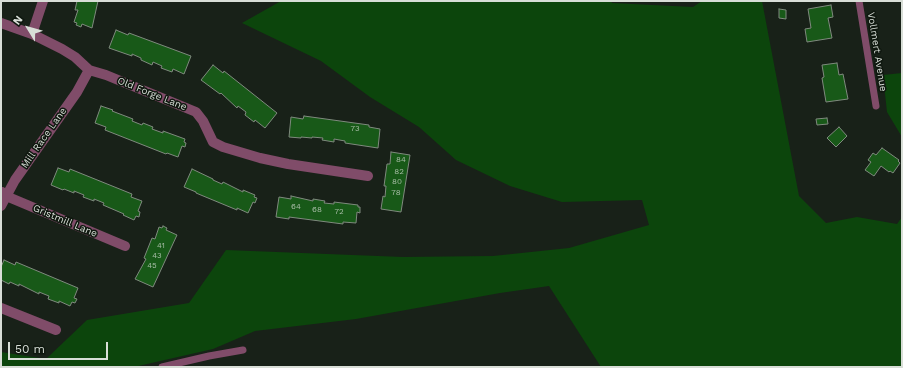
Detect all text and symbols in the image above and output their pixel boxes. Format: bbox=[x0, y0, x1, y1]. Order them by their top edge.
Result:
north arrow bbox=[8, 8, 48, 48]
street label: Vollmert Avenue bbox=[865, 11, 889, 93]
text: N bbox=[10, 13, 26, 28]
street label: Old Forge Lane bbox=[116, 75, 188, 113]
street label: Mill Race Lane bbox=[19, 105, 69, 171]
house number: 73 bbox=[350, 124, 360, 134]
house number: 84 bbox=[396, 155, 406, 165]
house number: 82 bbox=[394, 167, 404, 177]
house number: 80 bbox=[392, 177, 402, 187]
house number: 78 bbox=[391, 188, 401, 198]
street label: Gristmill Lane bbox=[31, 202, 99, 240]
house number: 64 bbox=[291, 202, 301, 212]
house number: 68 bbox=[312, 205, 322, 215]
house number: 72 bbox=[334, 207, 344, 217]
house number: 41 bbox=[157, 241, 165, 251]
house number: 43 bbox=[152, 251, 162, 261]
house number: 45 bbox=[147, 261, 157, 271]
scale bar bbox=[10, 334, 110, 360]
text: 50 m bbox=[15, 342, 45, 356]

